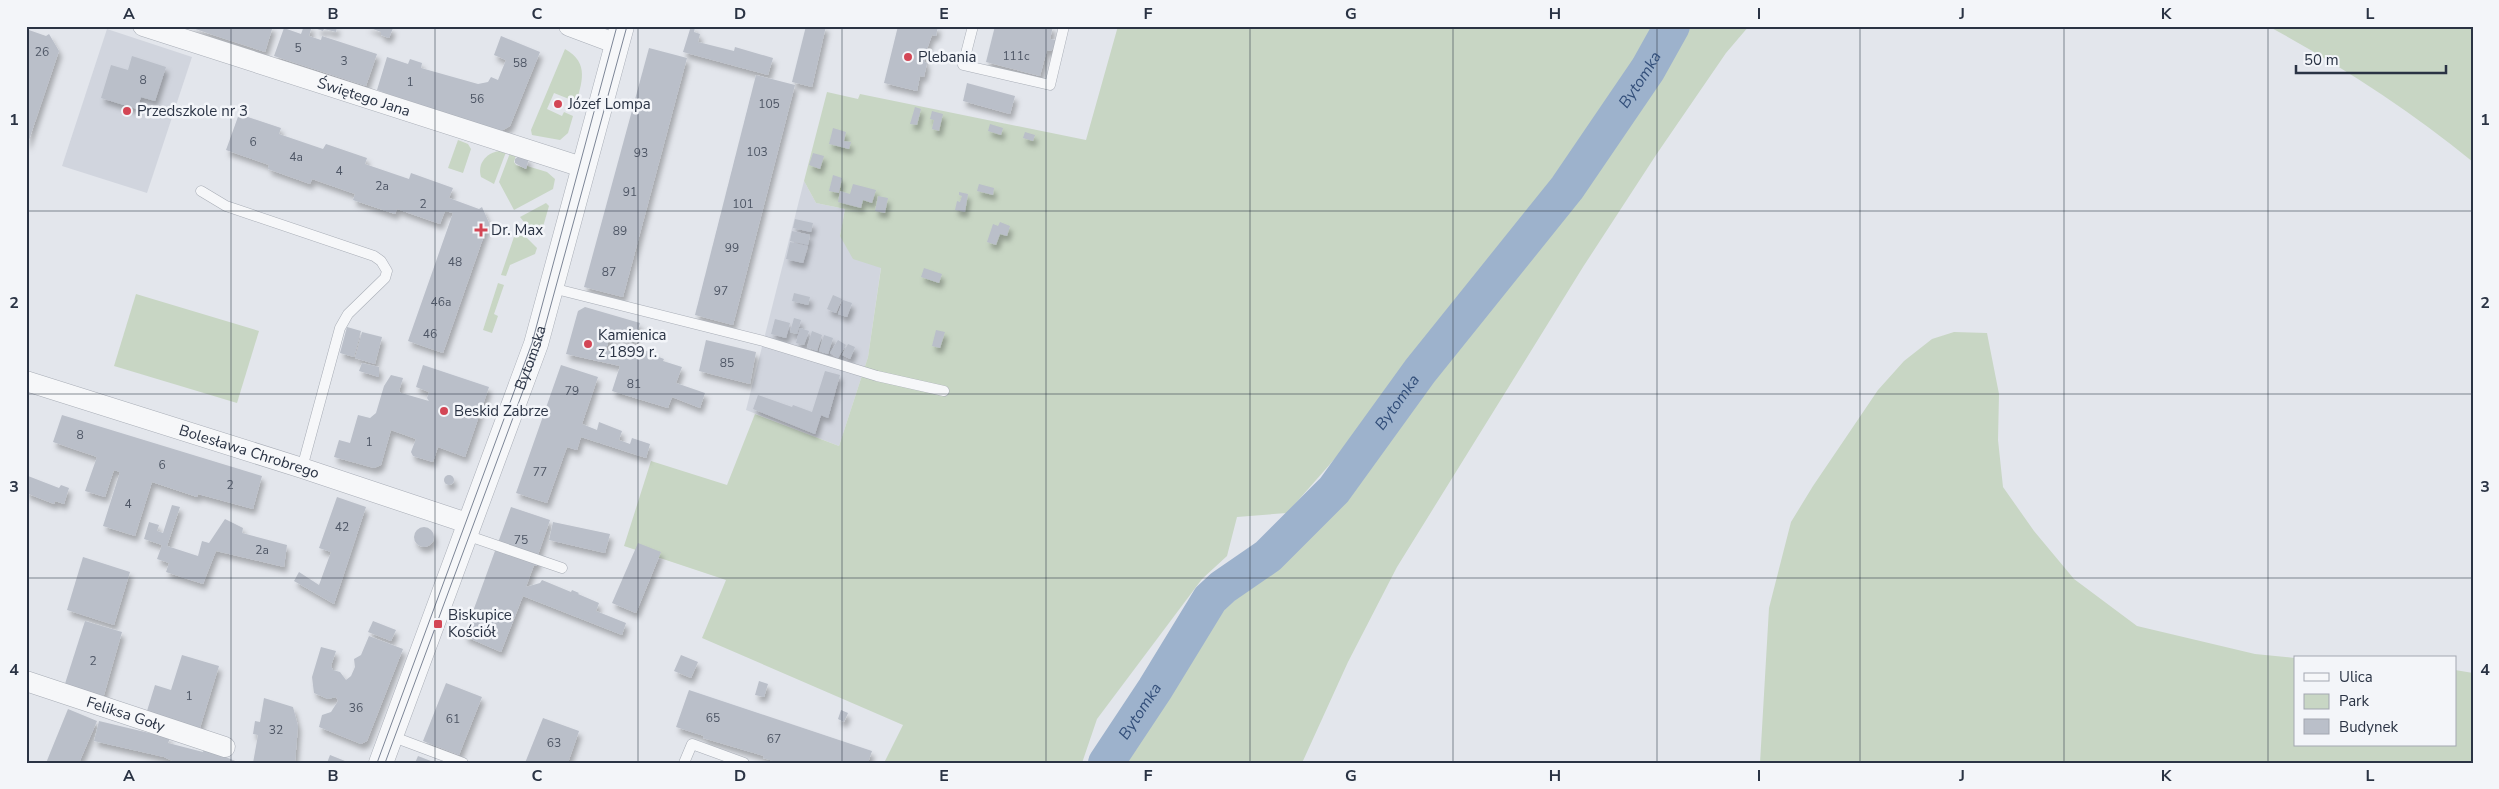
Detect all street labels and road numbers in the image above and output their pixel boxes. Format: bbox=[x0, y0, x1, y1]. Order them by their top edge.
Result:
street label: Świętego Jana bbox=[315, 72, 413, 121]
street label: Bytomska bbox=[510, 323, 551, 393]
street label: Bolesława Chrobrego bbox=[176, 420, 322, 483]
street label: Feliksa Goły bbox=[84, 692, 168, 736]

